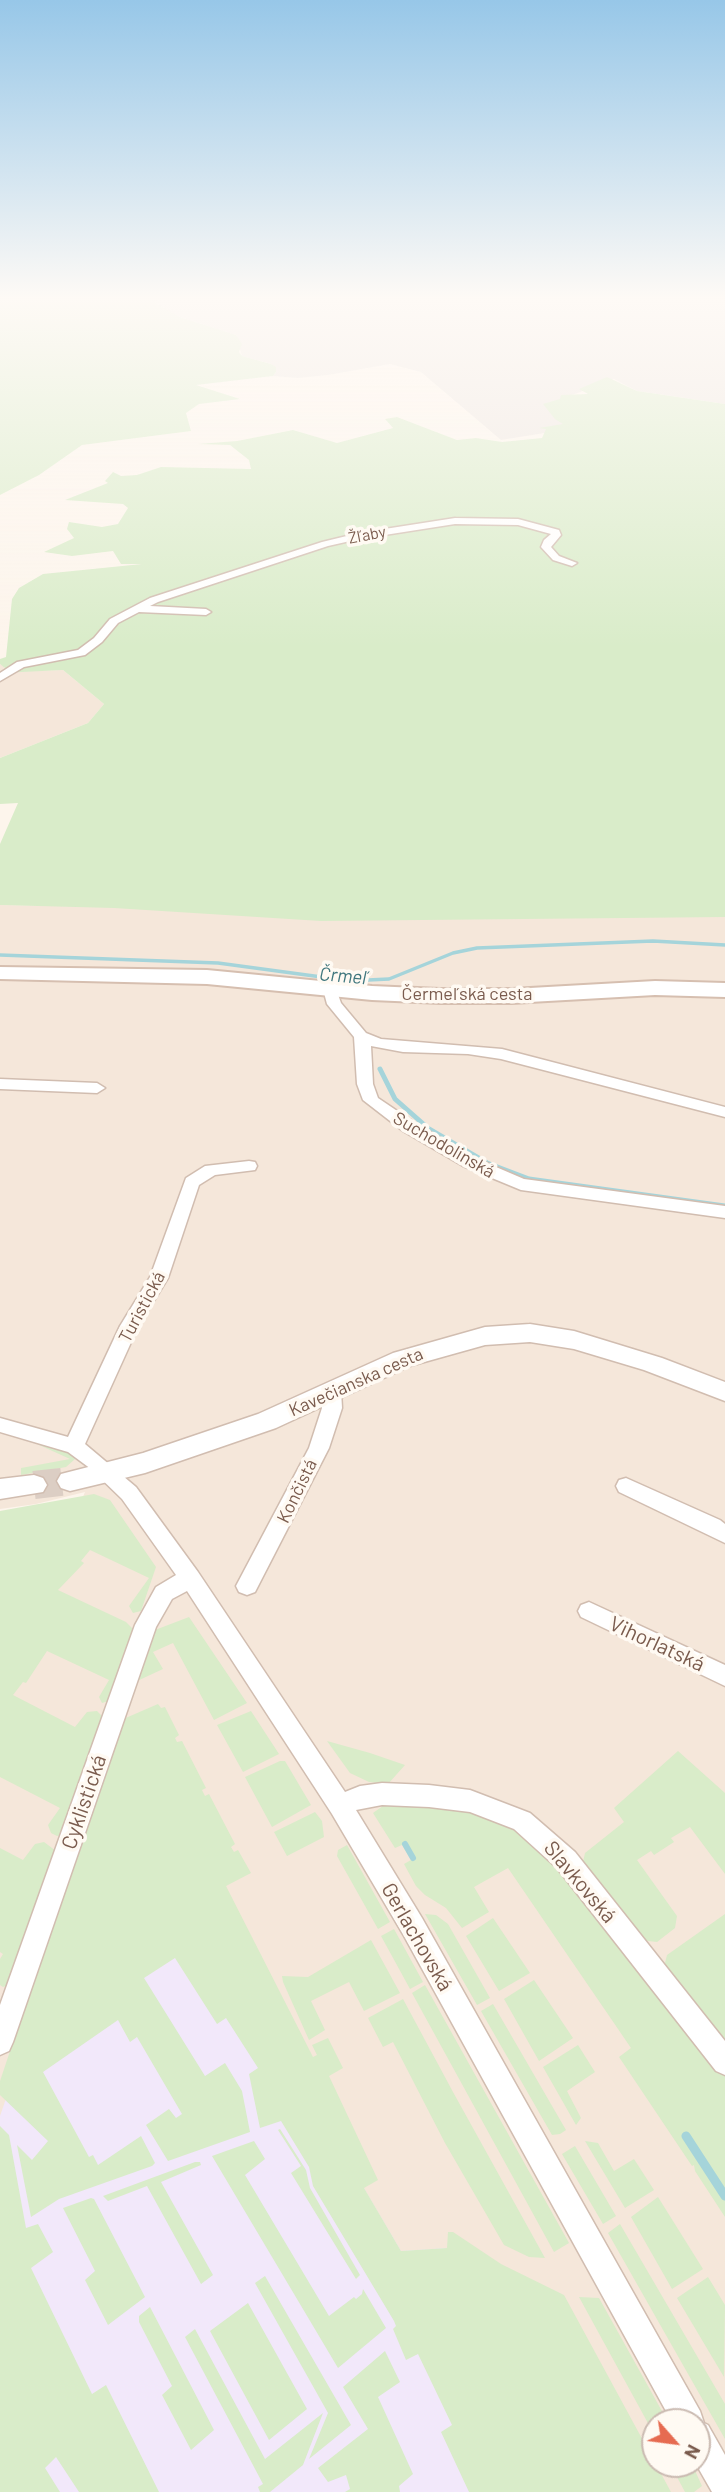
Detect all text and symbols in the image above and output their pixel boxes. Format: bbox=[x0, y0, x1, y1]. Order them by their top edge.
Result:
street label: Žľaby bbox=[347, 522, 387, 548]
water label: Črmeľ bbox=[318, 962, 370, 990]
street label: Čermeľská cesta bbox=[402, 983, 532, 1005]
street label: Suchodolinská bbox=[389, 1107, 499, 1183]
street label: Turistická bbox=[114, 1268, 170, 1346]
street label: Kavečianska cesta bbox=[286, 1343, 426, 1421]
street label: Končistá bbox=[272, 1456, 322, 1526]
street label: Vihorlatská bbox=[605, 1611, 709, 1677]
street label: Cyklistická bbox=[56, 1751, 112, 1853]
street label: Slavkovská bbox=[538, 1836, 622, 1928]
street label: Gerlachovská bbox=[376, 1878, 458, 1996]
north arrow bbox=[641, 2408, 711, 2478]
text: N bbox=[680, 2441, 706, 2463]

